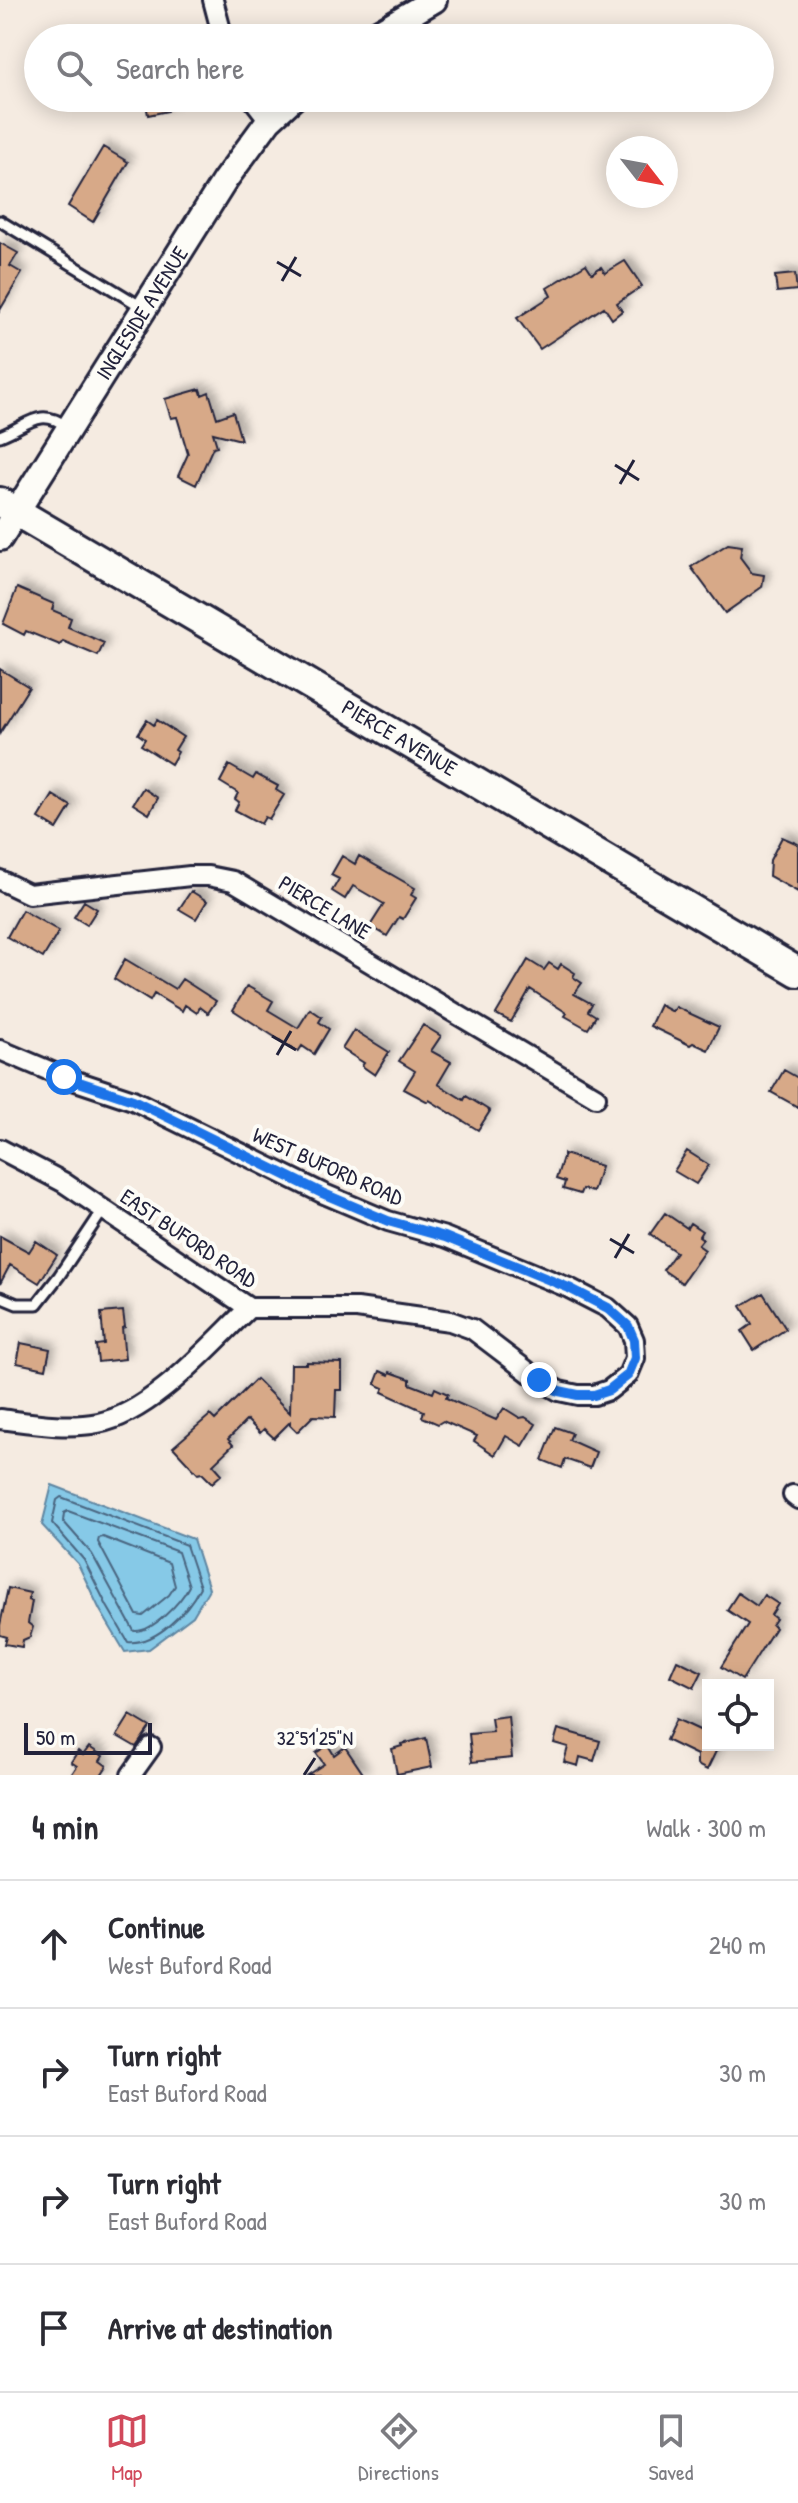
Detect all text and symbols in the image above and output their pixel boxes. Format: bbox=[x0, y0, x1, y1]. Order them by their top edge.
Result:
search box bbox=[24, 24, 774, 112]
icon: search bbox=[52, 46, 96, 90]
text: Search here bbox=[116, 48, 244, 88]
north arrow bbox=[606, 136, 678, 208]
street label: INGLESIDE AVENUE bbox=[88, 240, 195, 385]
street label: PIERCE AVENUE bbox=[337, 692, 463, 783]
street label: PIERCE LANE bbox=[273, 868, 377, 946]
route start bbox=[46, 1059, 82, 1095]
street label: WEST BUFORD ROAD bbox=[248, 1119, 408, 1213]
street label: EAST BUFORD ROAD bbox=[115, 1181, 264, 1295]
route end bbox=[521, 1362, 557, 1398]
map controls bbox=[702, 1679, 774, 1751]
button: locate bbox=[702, 1679, 774, 1751]
scale bar bbox=[24, 1719, 152, 1755]
text: 50 m bbox=[36, 1722, 75, 1752]
text: 32°51'25"N bbox=[277, 1724, 353, 1751]
text: 4 min bbox=[32, 1804, 99, 1850]
text: Walk · 300 m bbox=[646, 1810, 766, 1845]
text: Continue bbox=[108, 1907, 205, 1947]
icon: ahead bbox=[32, 1922, 76, 1966]
text: 240 m bbox=[709, 1927, 766, 1962]
text: West Buford Road bbox=[108, 1947, 271, 1982]
text: Turn right bbox=[108, 2035, 221, 2075]
icon: right bbox=[32, 2050, 76, 2094]
text: 30 m bbox=[719, 2055, 766, 2090]
text: East Buford Road bbox=[108, 2075, 267, 2110]
text: Turn right bbox=[108, 2163, 221, 2203]
icon: right bbox=[32, 2178, 76, 2222]
text: 30 m bbox=[719, 2183, 766, 2218]
text: East Buford Road bbox=[108, 2203, 267, 2238]
icon: arrive bbox=[32, 2306, 76, 2350]
text: Arrive at destination bbox=[108, 2308, 333, 2348]
tab: Map bbox=[105, 2409, 149, 2487]
tab: Directions bbox=[358, 2409, 439, 2487]
tab: Saved bbox=[648, 2409, 693, 2487]

